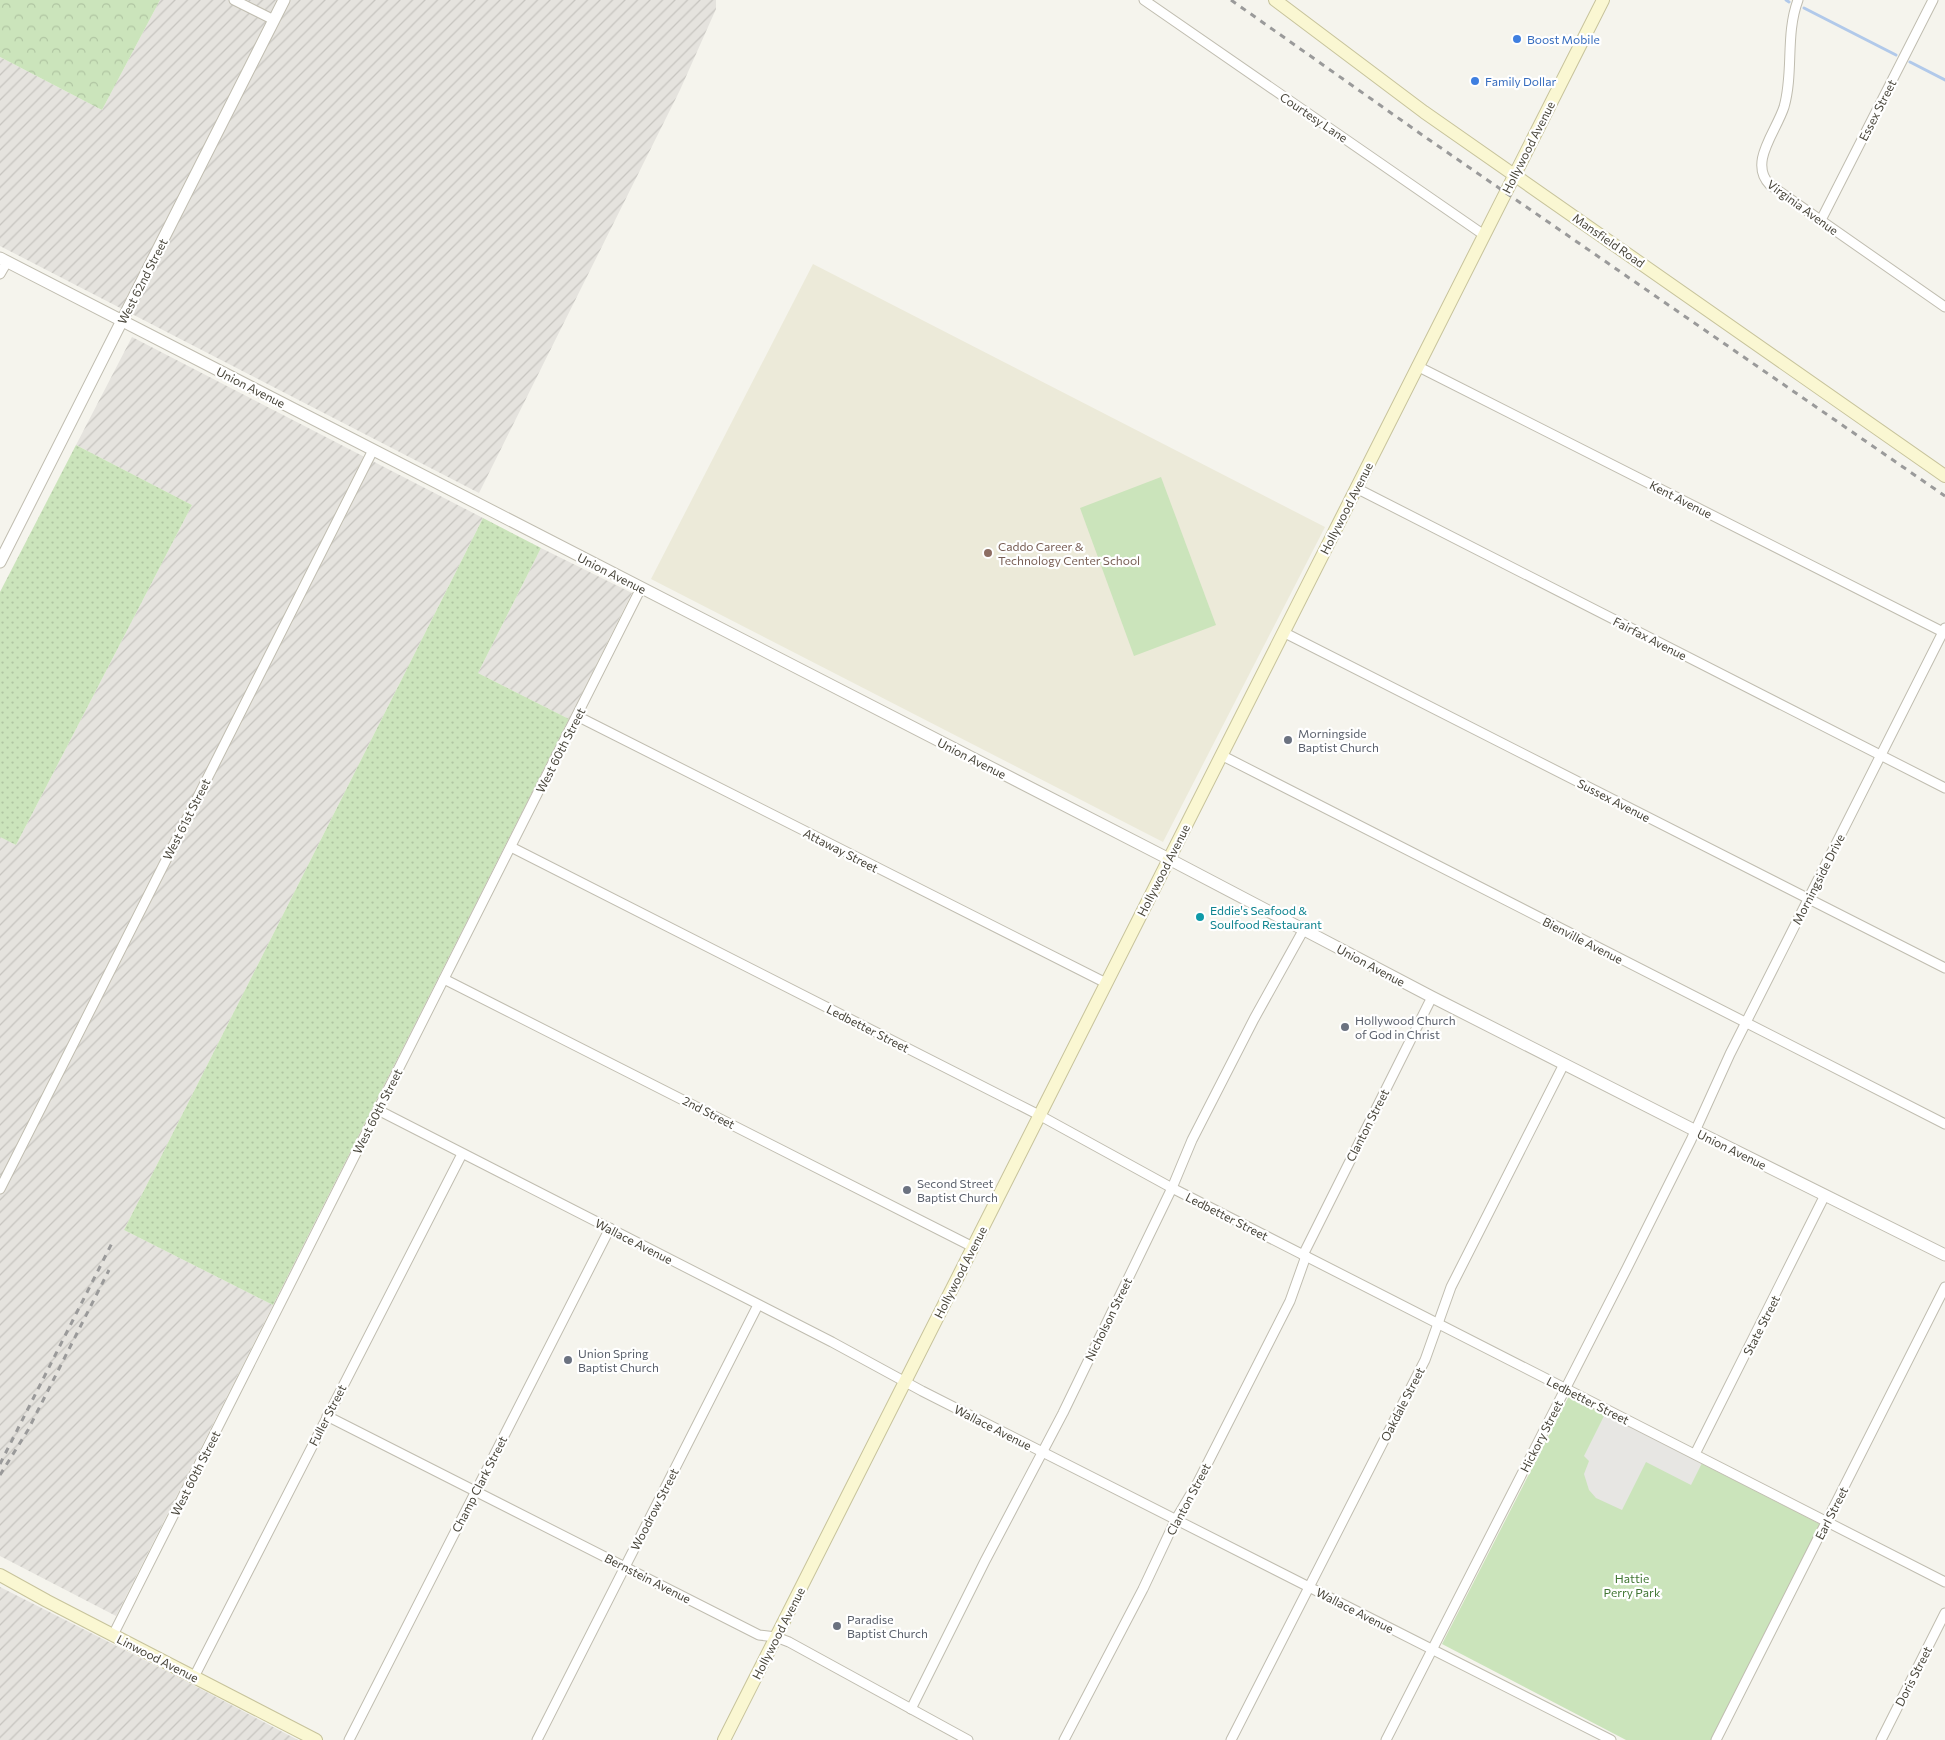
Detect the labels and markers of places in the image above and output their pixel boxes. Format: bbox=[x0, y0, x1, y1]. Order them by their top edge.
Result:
place label: Boost Mobile bbox=[1527, 32, 1600, 46]
marker: Boost Mobile bbox=[1511, 33, 1523, 45]
place label: Family Dollar bbox=[1485, 74, 1556, 88]
marker: Family Dollar bbox=[1469, 75, 1481, 87]
place label: Caddo Career & Technology Center School bbox=[998, 539, 1140, 567]
marker: Caddo Career & Technology Center School bbox=[982, 547, 994, 559]
place label: Morningside Baptist Church bbox=[1298, 726, 1379, 754]
marker: Morningside Baptist Church bbox=[1282, 734, 1294, 746]
place label: Eddie's Seafood & Soulfood Restaurant bbox=[1210, 903, 1322, 931]
marker: Eddie's Seafood & Soulfood Restaurant bbox=[1194, 911, 1206, 923]
place label: Hollywood Church of God in Christ bbox=[1355, 1013, 1456, 1041]
marker: Hollywood Church of God in Christ bbox=[1339, 1021, 1351, 1033]
place label: Second Street Baptist Church bbox=[917, 1176, 998, 1204]
marker: Second Street Baptist Church bbox=[901, 1184, 913, 1196]
place label: Union Spring Baptist Church bbox=[578, 1346, 659, 1374]
marker: Union Spring Baptist Church bbox=[562, 1354, 574, 1366]
place label: Paradise Baptist Church bbox=[847, 1612, 928, 1640]
marker: Paradise Baptist Church bbox=[831, 1620, 843, 1632]

